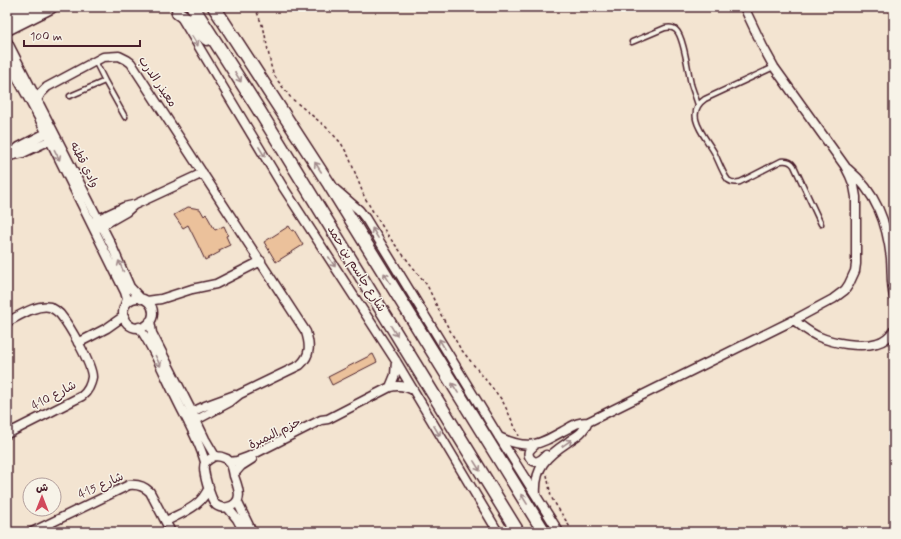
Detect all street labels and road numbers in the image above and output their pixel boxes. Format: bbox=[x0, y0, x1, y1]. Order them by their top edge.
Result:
street label: معيذر الدرب bbox=[134, 53, 180, 111]
street label: وادي قطنه bbox=[66, 139, 102, 191]
street label: شارع جاسم بن حمد bbox=[323, 223, 389, 315]
street label: شارع 410 bbox=[29, 378, 79, 414]
street label: حزم البمبرة bbox=[246, 414, 304, 454]
street label: شارع 415 bbox=[76, 469, 126, 503]

